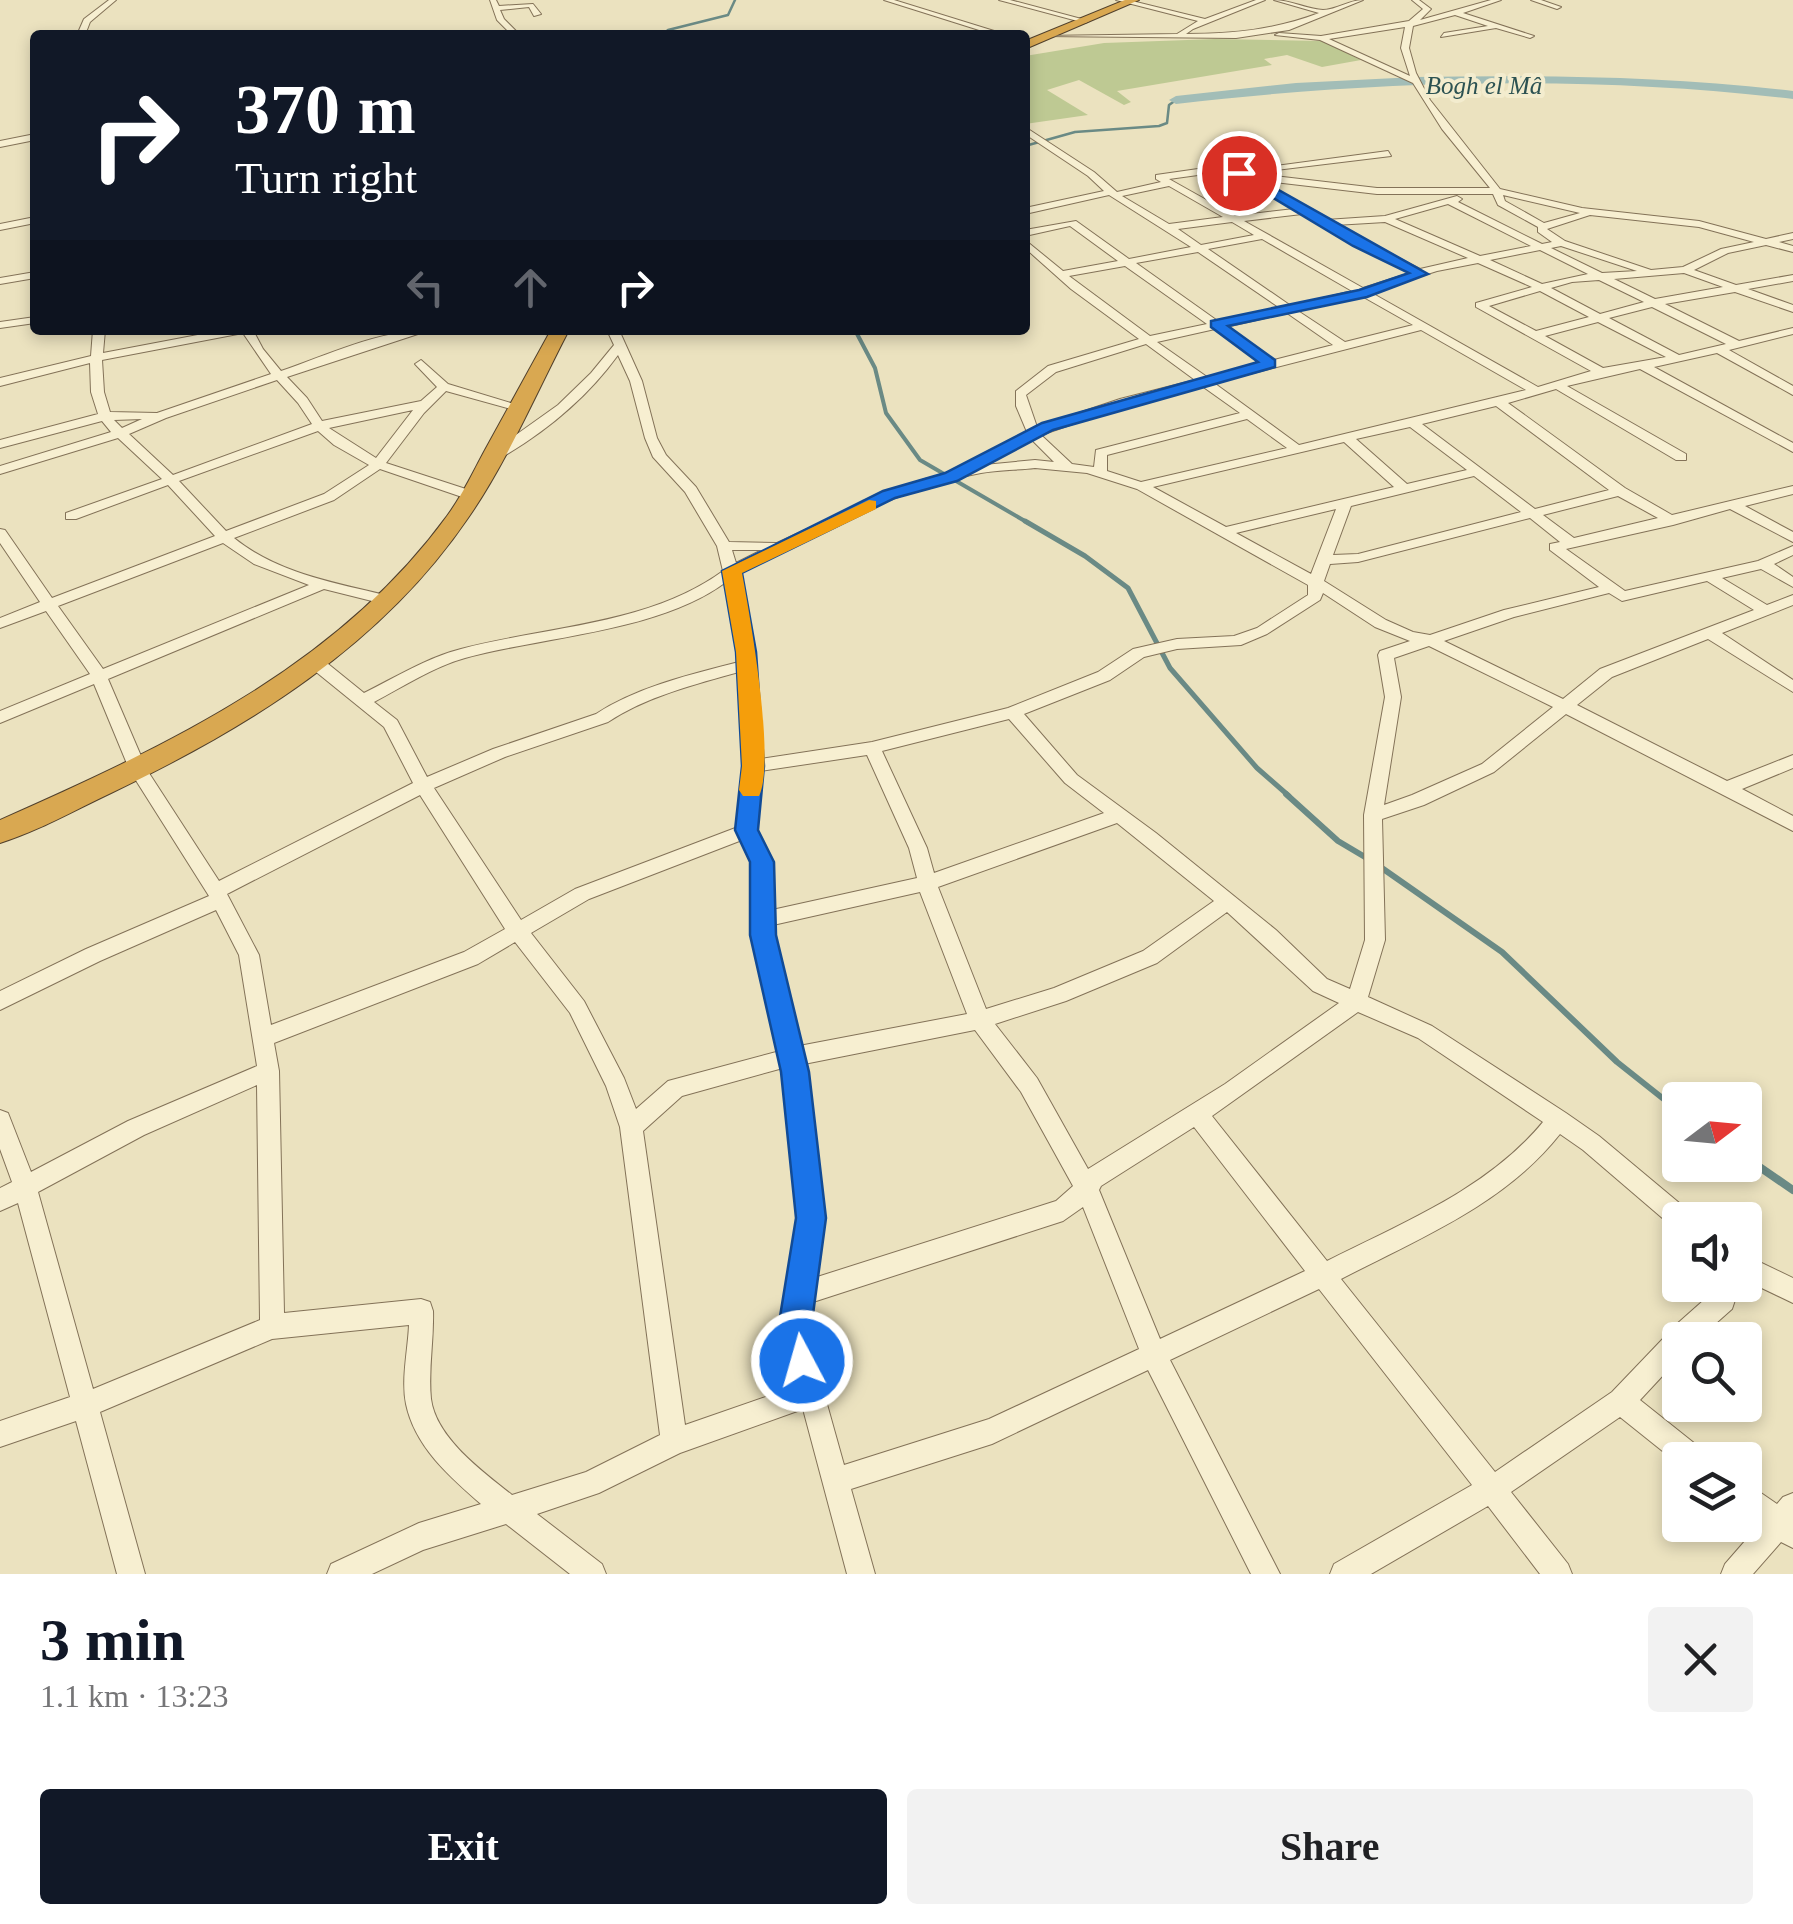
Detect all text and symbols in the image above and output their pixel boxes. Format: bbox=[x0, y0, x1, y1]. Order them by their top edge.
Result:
icon: right bbox=[70, 70, 200, 200]
text: 370 m bbox=[235, 71, 416, 148]
water label: Bogh el Mâ bbox=[1426, 72, 1542, 99]
pin bbox=[1197, 131, 1282, 216]
icon: arrive bbox=[1212, 146, 1267, 201]
text: Turn right bbox=[235, 153, 417, 203]
icon: left bbox=[398, 260, 453, 315]
icon: ahead bbox=[503, 260, 558, 315]
icon: right bbox=[608, 260, 663, 315]
north arrow bbox=[1662, 1082, 1762, 1182]
map controls bbox=[1662, 1082, 1762, 1542]
button: sound bbox=[1662, 1202, 1762, 1302]
position arrow bbox=[750, 1309, 854, 1413]
button: search bbox=[1662, 1322, 1762, 1422]
button: layers bbox=[1662, 1442, 1762, 1542]
text: 3 min bbox=[40, 1607, 185, 1673]
button: close bbox=[1648, 1607, 1753, 1712]
text: 1.1 km · 13:23 bbox=[40, 1678, 228, 1714]
button: Exit bbox=[40, 1789, 887, 1904]
button: Share bbox=[907, 1789, 1753, 1904]

